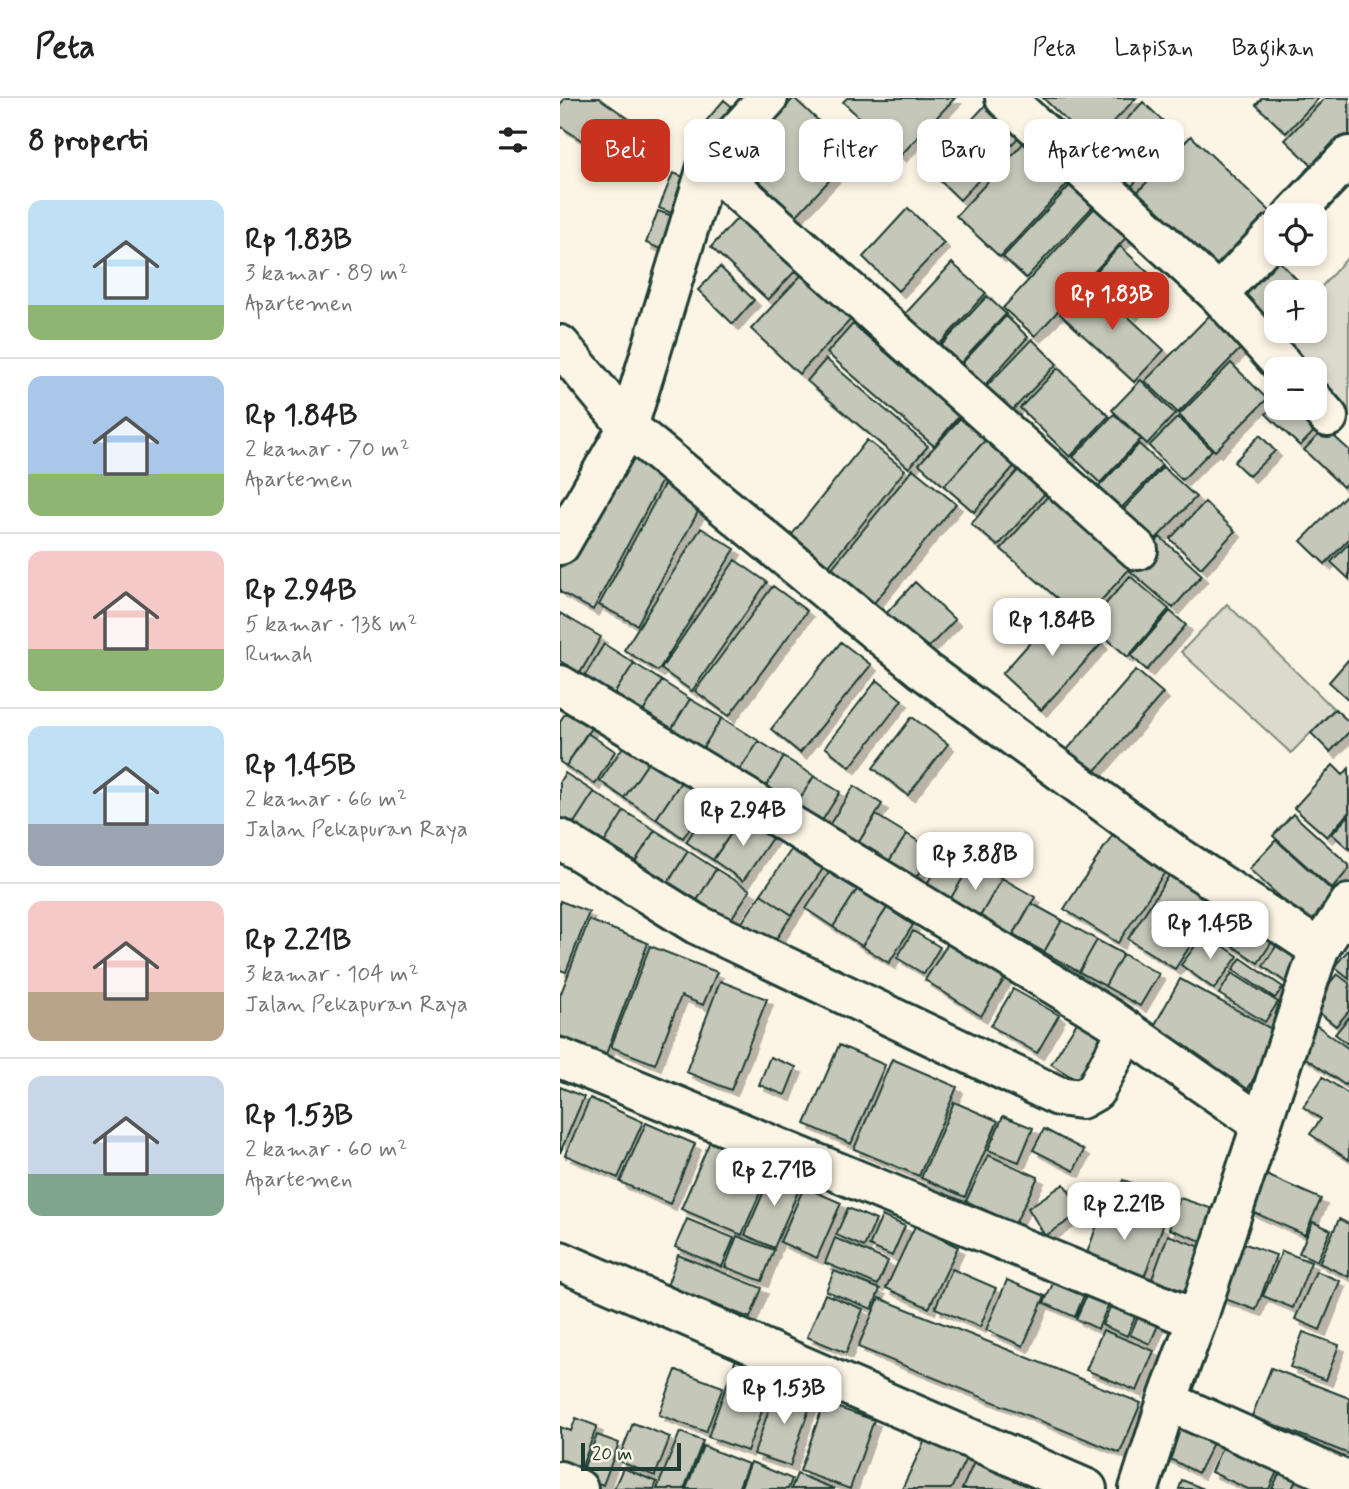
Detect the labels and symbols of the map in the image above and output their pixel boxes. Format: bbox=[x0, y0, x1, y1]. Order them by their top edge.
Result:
pin: Rp 1.83B bbox=[1040, 272, 1184, 332]
pin: Rp 1.84B bbox=[980, 598, 1124, 658]
pin: Rp 2.94B bbox=[671, 788, 815, 848]
pin: Rp 3.88B bbox=[903, 832, 1047, 892]
pin: Rp 1.45B bbox=[1138, 902, 1282, 961]
pin: Rp 2.71B bbox=[702, 1148, 846, 1208]
pin: Rp 2.21B bbox=[1052, 1182, 1196, 1242]
pin: Rp 1.53B bbox=[712, 1366, 856, 1426]
scale bar bbox=[581, 1440, 681, 1472]

